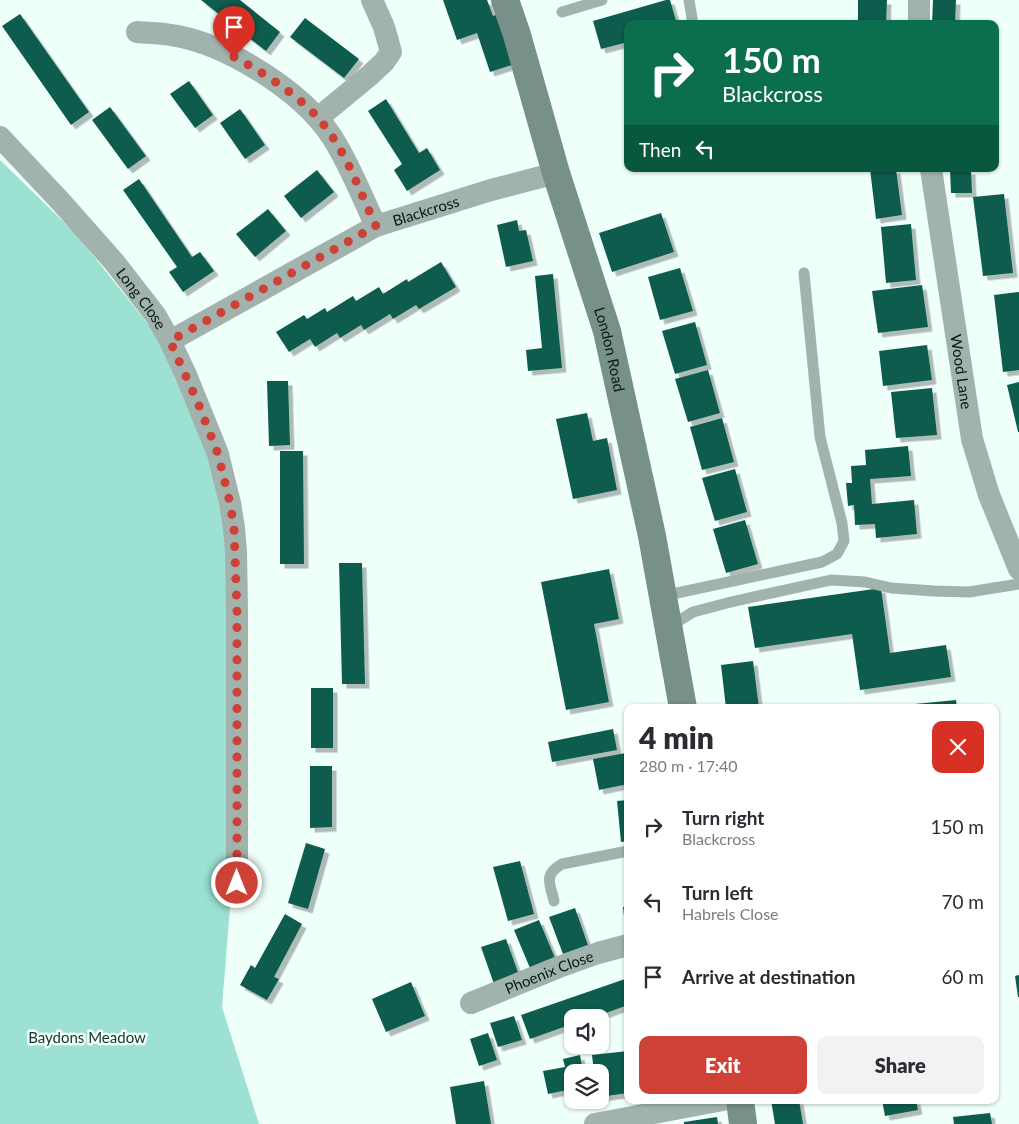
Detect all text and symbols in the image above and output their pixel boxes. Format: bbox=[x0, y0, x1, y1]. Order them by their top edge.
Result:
pin bbox=[213, 6, 255, 57]
icon: arrive bbox=[220, 13, 248, 41]
text: 150 m bbox=[722, 38, 821, 80]
icon: right bbox=[639, 40, 704, 105]
text: Blackcross bbox=[722, 80, 823, 107]
icon: left bbox=[691, 135, 719, 163]
text: Then bbox=[639, 138, 681, 161]
street label: Blackcross bbox=[390, 192, 461, 229]
street label: Long Close bbox=[113, 264, 170, 332]
street label: London Road bbox=[591, 305, 629, 393]
street label: Wood Lane bbox=[947, 333, 976, 410]
text: 4 min bbox=[639, 719, 714, 755]
button: close bbox=[932, 721, 984, 773]
text: 280 m · 17:40 bbox=[639, 756, 738, 775]
text: Turn right bbox=[682, 806, 764, 829]
icon: right bbox=[639, 813, 667, 841]
text: 150 m bbox=[930, 815, 984, 838]
text: Blackcross bbox=[682, 829, 755, 848]
position arrow bbox=[210, 856, 262, 908]
text: Turn left bbox=[682, 881, 753, 904]
icon: left bbox=[639, 888, 667, 916]
text: 70 m bbox=[941, 890, 984, 913]
text: Habrels Close bbox=[682, 904, 779, 923]
street label: Phoenix Close bbox=[502, 946, 596, 997]
icon: arrive bbox=[639, 963, 667, 991]
text: Arrive at destination bbox=[682, 965, 855, 988]
text: 60 m bbox=[941, 965, 984, 988]
map controls bbox=[564, 1009, 609, 1109]
button: sound bbox=[564, 1009, 609, 1054]
park label: Baydons Meadow bbox=[28, 1028, 146, 1046]
button: Exit bbox=[639, 1036, 807, 1094]
button: Share bbox=[817, 1036, 984, 1094]
button: layers bbox=[564, 1064, 609, 1109]

